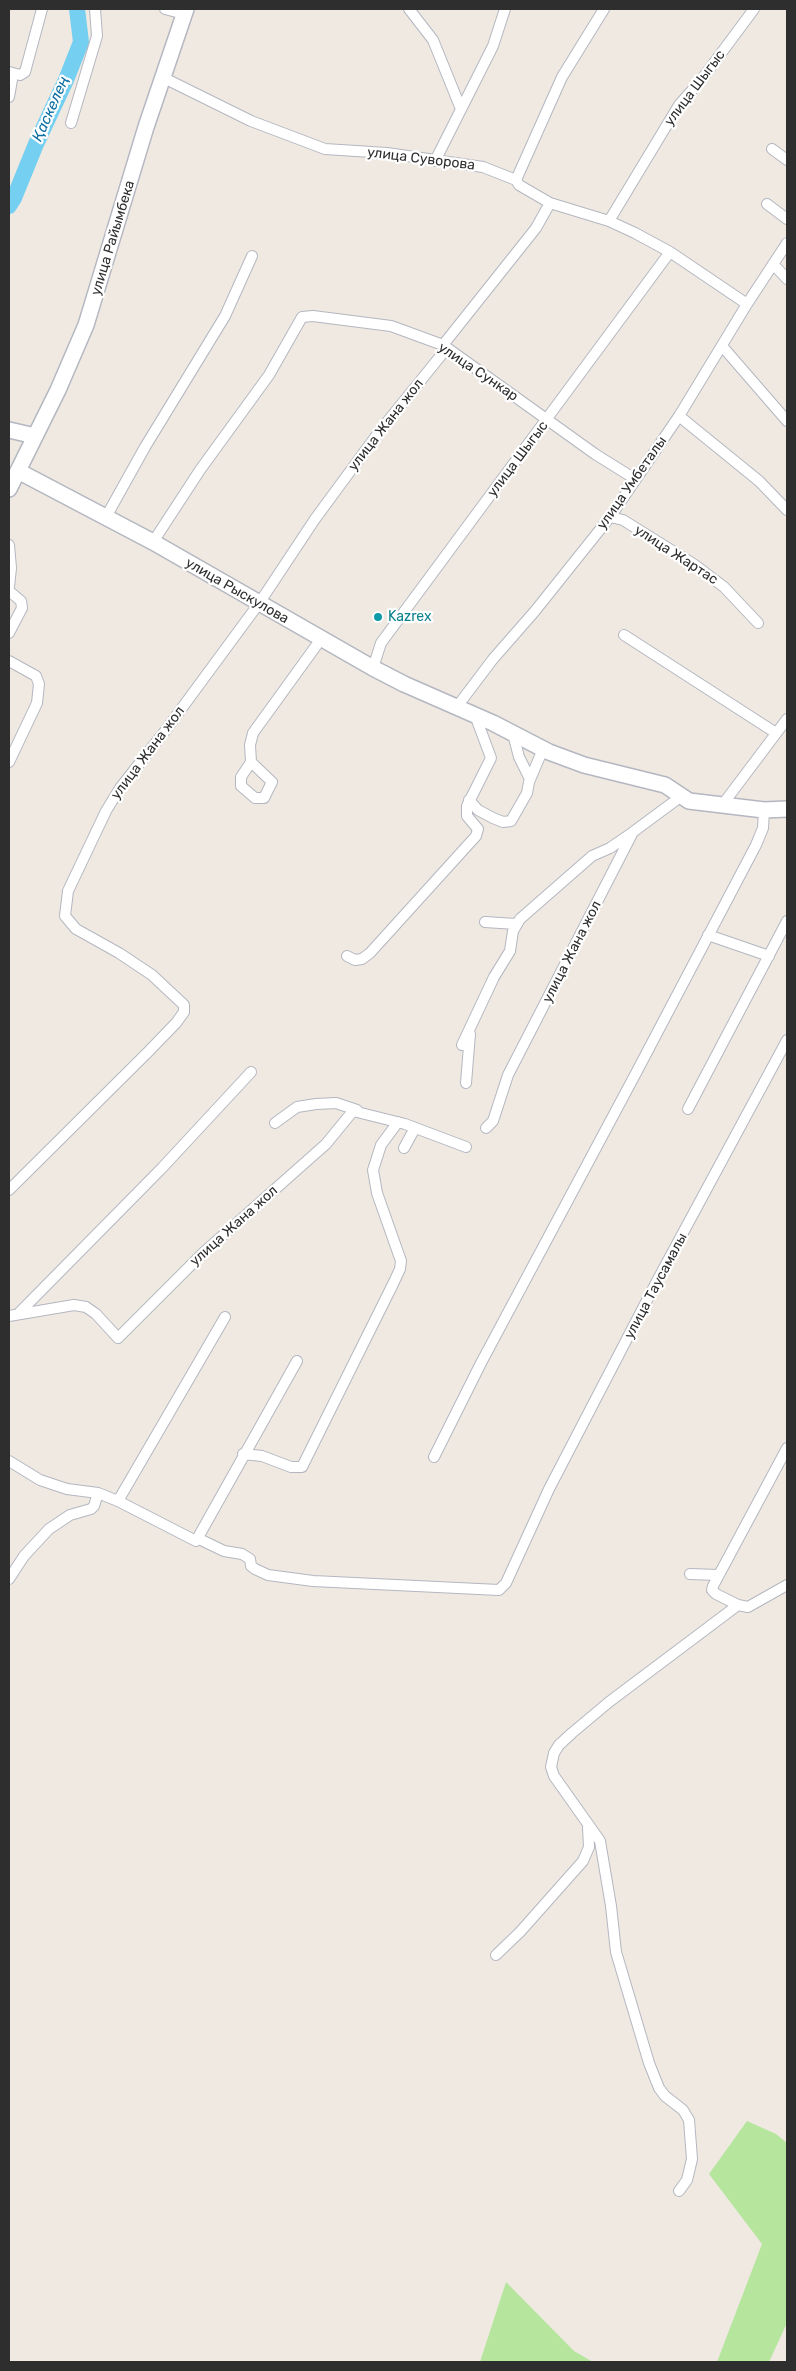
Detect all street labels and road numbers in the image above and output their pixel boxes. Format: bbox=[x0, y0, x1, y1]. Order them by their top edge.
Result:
street label: улица Шыгыс bbox=[661, 47, 729, 129]
street label: улица Суворова bbox=[366, 144, 476, 174]
street label: улица Райымбека bbox=[87, 178, 139, 298]
street label: улица Сункар bbox=[435, 339, 521, 405]
street label: улица Жана жол bbox=[345, 376, 427, 474]
street label: улица Шыгыс bbox=[484, 418, 552, 500]
street label: улица Умбеталы bbox=[594, 433, 670, 533]
street label: улица Жартас bbox=[631, 522, 721, 588]
street label: улица Рыскулова bbox=[182, 555, 292, 627]
street label: улица Жана жол bbox=[108, 703, 188, 803]
street label: улица Жана жол bbox=[539, 898, 605, 1006]
street label: улица Жана жол bbox=[187, 1182, 281, 1270]
street label: улица Таусамалы bbox=[621, 1230, 691, 1342]

